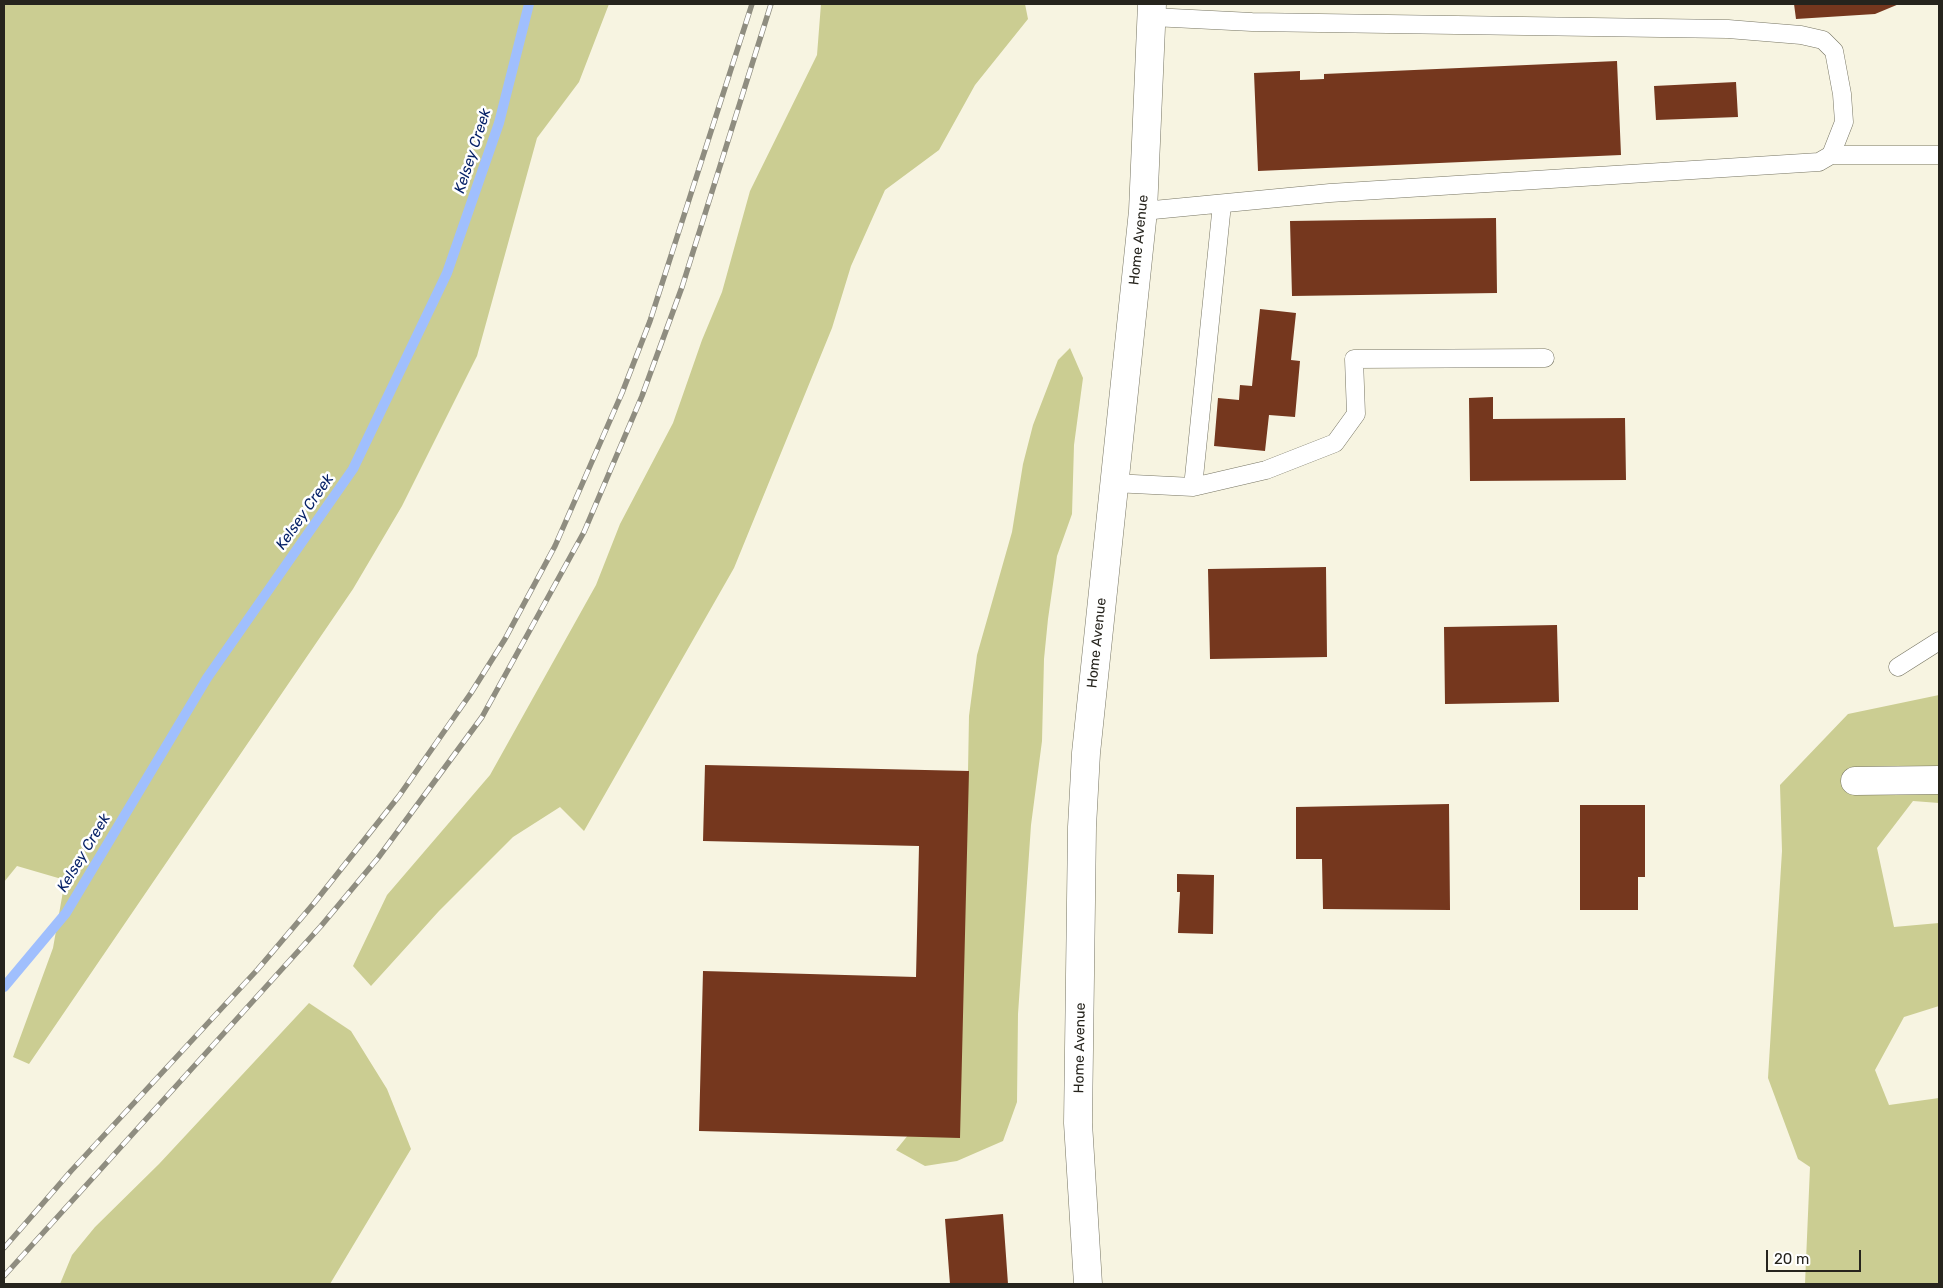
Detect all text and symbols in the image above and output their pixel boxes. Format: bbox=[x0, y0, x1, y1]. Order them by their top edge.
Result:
water label: Kelsey Creek bbox=[451, 106, 495, 196]
street label: Home Avenue bbox=[1126, 194, 1152, 286]
water label: Kelsey Creek bbox=[272, 471, 338, 553]
street label: Home Avenue bbox=[1084, 597, 1110, 689]
water label: Kelsey Creek bbox=[54, 811, 114, 895]
street label: Home Avenue bbox=[1071, 1002, 1089, 1094]
scale bar bbox=[1768, 1240, 1863, 1272]
text: 20 m bbox=[1774, 1250, 1809, 1268]

